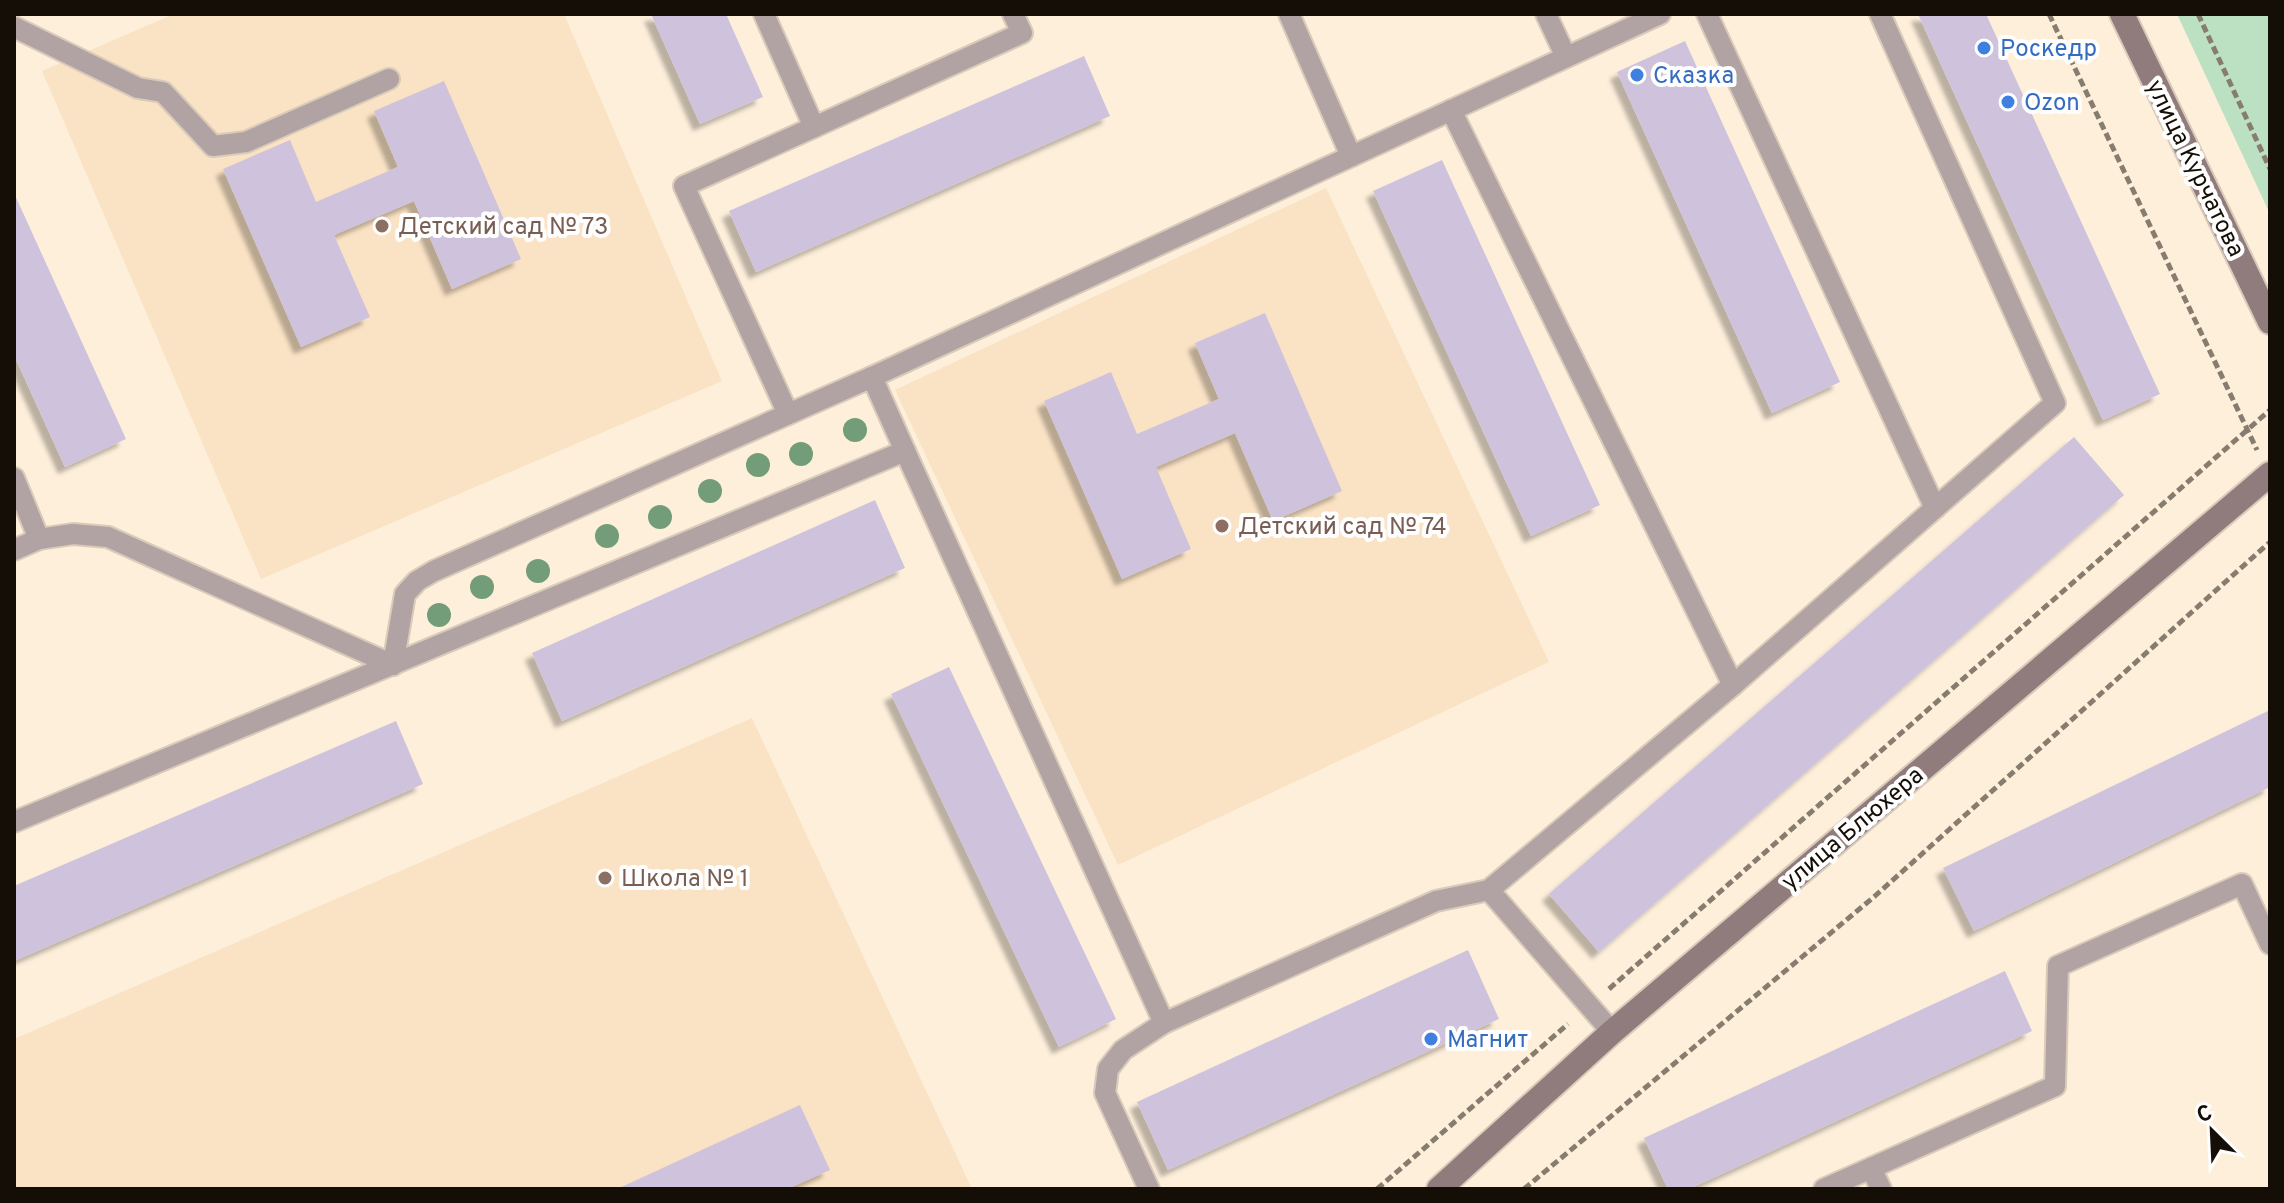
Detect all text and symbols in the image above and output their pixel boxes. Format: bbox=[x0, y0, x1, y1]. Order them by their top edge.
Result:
place label: Роскедр bbox=[2000, 35, 2097, 65]
marker: Роскедр bbox=[1975, 39, 1993, 57]
place label: Сказка bbox=[1653, 62, 1734, 92]
marker: Сказка bbox=[1628, 66, 1646, 84]
street label: улица Курчатова bbox=[2138, 75, 2250, 262]
place label: Ozon bbox=[2024, 89, 2080, 119]
marker: Ozon bbox=[1999, 93, 2017, 111]
place label: Детский сад № 73 bbox=[398, 213, 608, 243]
marker: Детский сад № 73 bbox=[373, 217, 391, 235]
place label: Детский сад № 74 bbox=[1238, 513, 1447, 543]
marker: Детский сад № 74 bbox=[1213, 517, 1231, 535]
street label: улица Блюхера bbox=[1776, 761, 1931, 898]
place label: Школа № 1 bbox=[621, 865, 749, 895]
marker: Школа № 1 bbox=[596, 869, 614, 887]
place label: Магнит bbox=[1447, 1026, 1528, 1056]
marker: Магнит bbox=[1422, 1030, 1440, 1048]
north arrow bbox=[2172, 1091, 2252, 1171]
text: С bbox=[2193, 1100, 2217, 1130]

